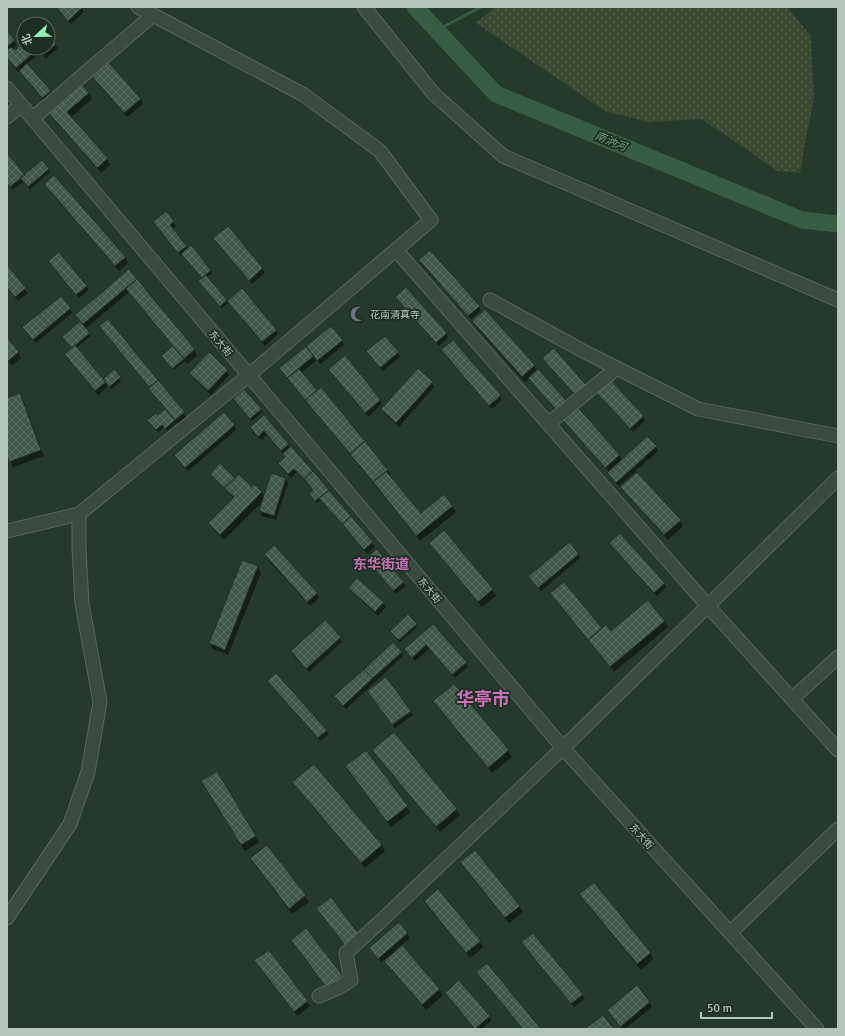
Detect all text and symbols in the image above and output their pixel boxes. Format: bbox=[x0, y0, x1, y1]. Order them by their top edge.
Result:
north arrow bbox=[16, 16, 56, 56]
text: 北 bbox=[19, 32, 35, 47]
water label: 南汭河 bbox=[593, 129, 630, 154]
mosque icon: 花南清真寺 bbox=[349, 305, 367, 323]
place label: 花南清真寺 bbox=[370, 309, 420, 321]
street label: 东大街 bbox=[206, 328, 234, 359]
district label: 东华街道 bbox=[353, 556, 409, 573]
street label: 东大街 bbox=[415, 575, 443, 606]
district label: 华亭市 bbox=[456, 688, 510, 710]
street label: 东大街 bbox=[627, 822, 656, 852]
scale bar bbox=[701, 994, 772, 1020]
text: 50 m bbox=[707, 1001, 732, 1016]

